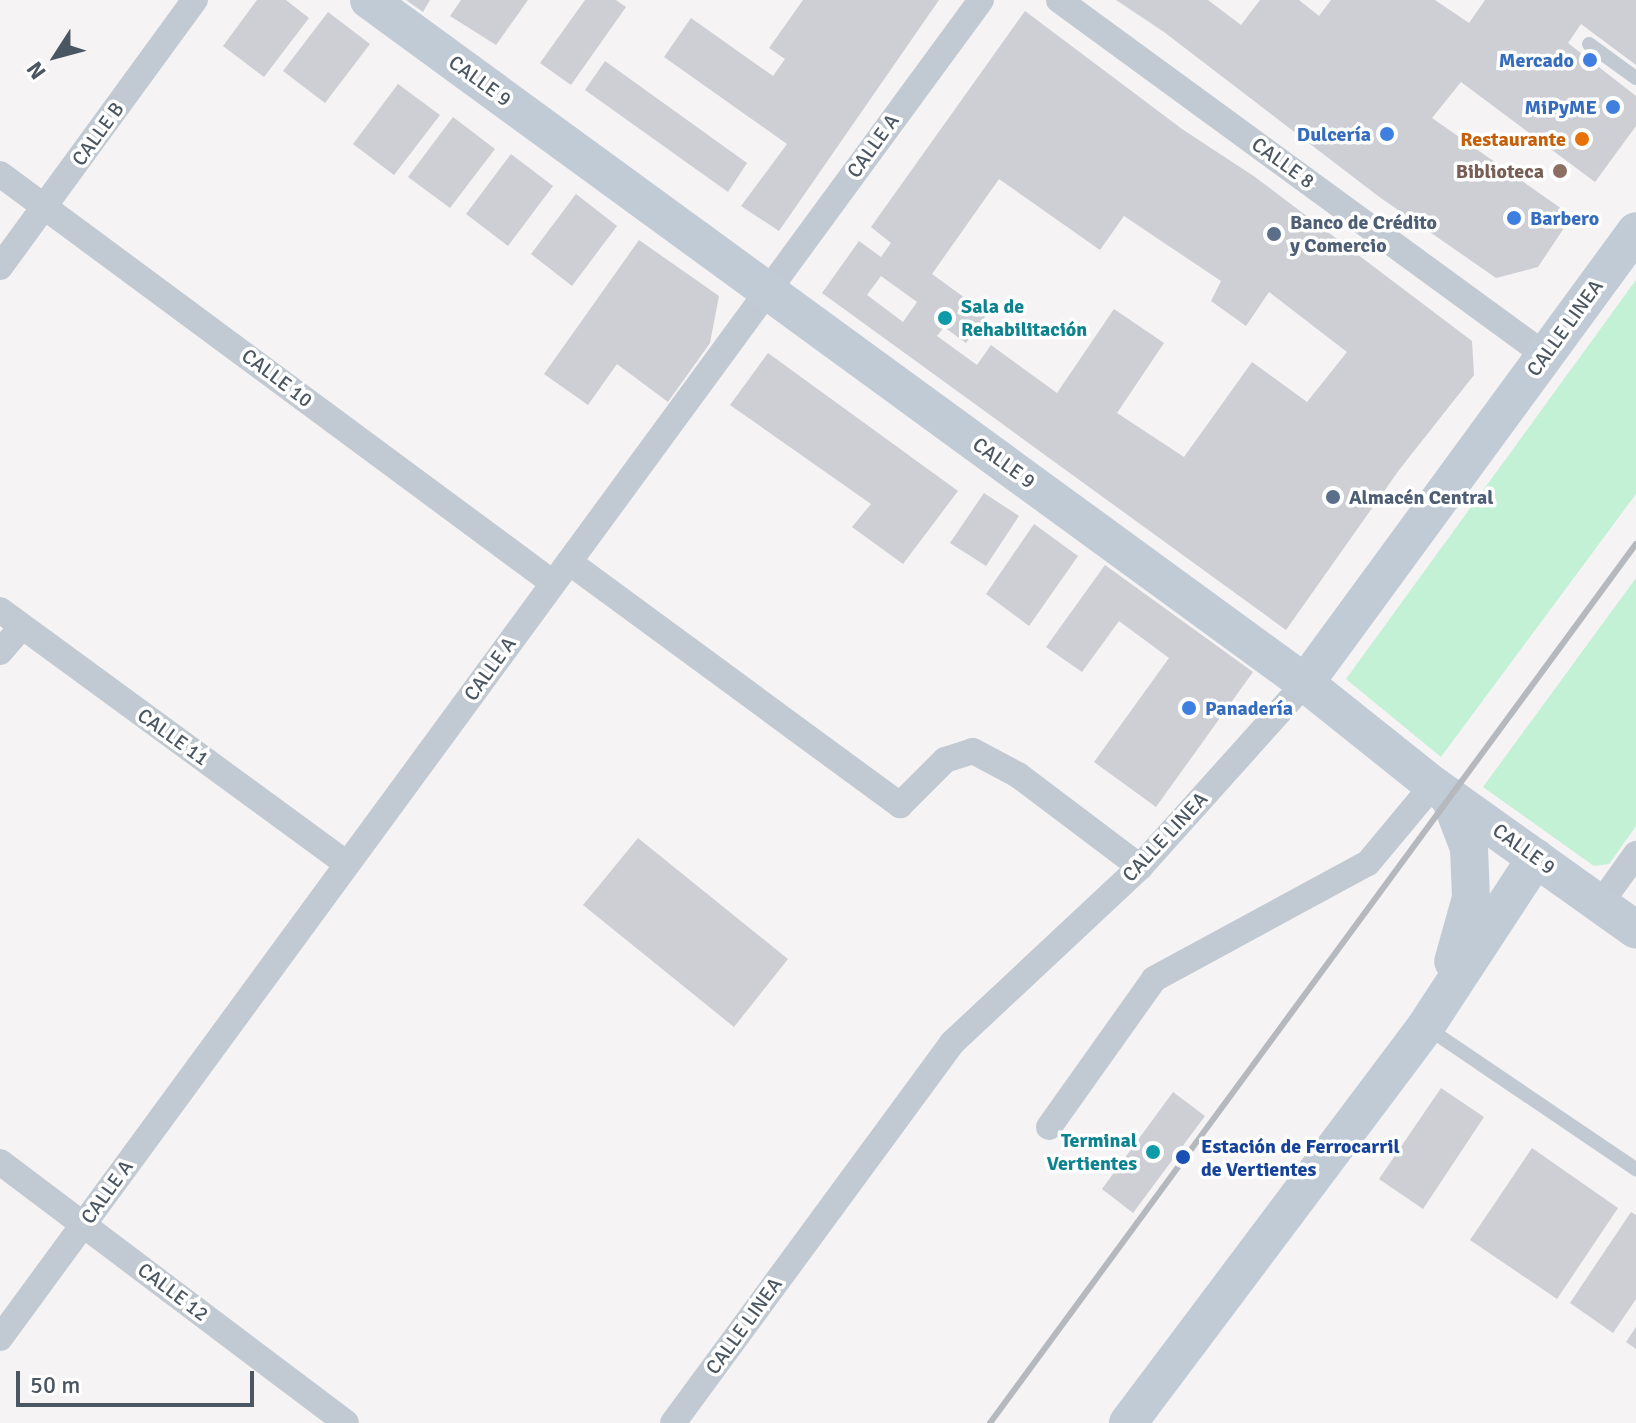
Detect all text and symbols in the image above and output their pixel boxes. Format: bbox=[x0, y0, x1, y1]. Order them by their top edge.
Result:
north arrow bbox=[16, 16, 96, 96]
place label: Mercado bbox=[1499, 48, 1574, 72]
street label: CALLE 9 bbox=[444, 50, 516, 112]
marker: Mercado bbox=[1581, 51, 1599, 69]
text: N bbox=[21, 56, 52, 85]
place label: MiPyME bbox=[1525, 95, 1597, 119]
street label: CALLE B bbox=[67, 98, 129, 170]
marker: MiPyME bbox=[1604, 98, 1622, 116]
street label: CALLE A bbox=[842, 110, 904, 182]
place label: Dulcería bbox=[1297, 122, 1371, 146]
marker: Dulcería bbox=[1378, 125, 1396, 143]
place label: Restaurante bbox=[1460, 127, 1566, 151]
marker: Restaurante bbox=[1573, 130, 1591, 148]
street label: CALLE 8 bbox=[1247, 132, 1319, 194]
place label: Biblioteca bbox=[1456, 159, 1544, 183]
marker: Biblioteca bbox=[1551, 162, 1569, 180]
place label: Barbero bbox=[1530, 206, 1599, 230]
marker: Barbero bbox=[1505, 209, 1523, 227]
place label: Banco de Crédito y Comercio bbox=[1290, 210, 1437, 257]
marker: Banco de Crédito y Comercio bbox=[1265, 225, 1283, 243]
street label: CALLE LINEA bbox=[1522, 275, 1608, 381]
place label: Sala de Rehabilitación bbox=[961, 294, 1087, 341]
marker: Sala de Rehabilitación bbox=[936, 309, 954, 327]
street label: CALLE 10 bbox=[237, 344, 317, 412]
street label: CALLE 9 bbox=[968, 432, 1040, 494]
place label: Almacén Central bbox=[1349, 485, 1493, 509]
marker: Almacén Central bbox=[1324, 488, 1342, 506]
street label: CALLE A bbox=[459, 633, 521, 705]
place label: Panadería bbox=[1205, 696, 1293, 720]
marker: Panadería bbox=[1180, 699, 1198, 717]
street label: CALLE 11 bbox=[133, 703, 213, 771]
street label: CALLE LINEA bbox=[1117, 787, 1213, 887]
street label: CALLE 9 bbox=[1488, 818, 1560, 880]
place label: Terminal Vertientes bbox=[1047, 1128, 1137, 1175]
place label: Estación de Ferrocarril de Vertientes bbox=[1201, 1134, 1400, 1181]
marker: Terminal Vertientes bbox=[1144, 1143, 1162, 1161]
marker: Estación de Ferrocarril de Vertientes bbox=[1172, 1146, 1194, 1168]
street label: CALLE A bbox=[76, 1156, 138, 1228]
street label: CALLE 12 bbox=[133, 1258, 213, 1326]
street label: CALLE LINEA bbox=[701, 1273, 787, 1379]
scale bar bbox=[20, 1355, 258, 1405]
text: 50 m bbox=[30, 1370, 80, 1400]

